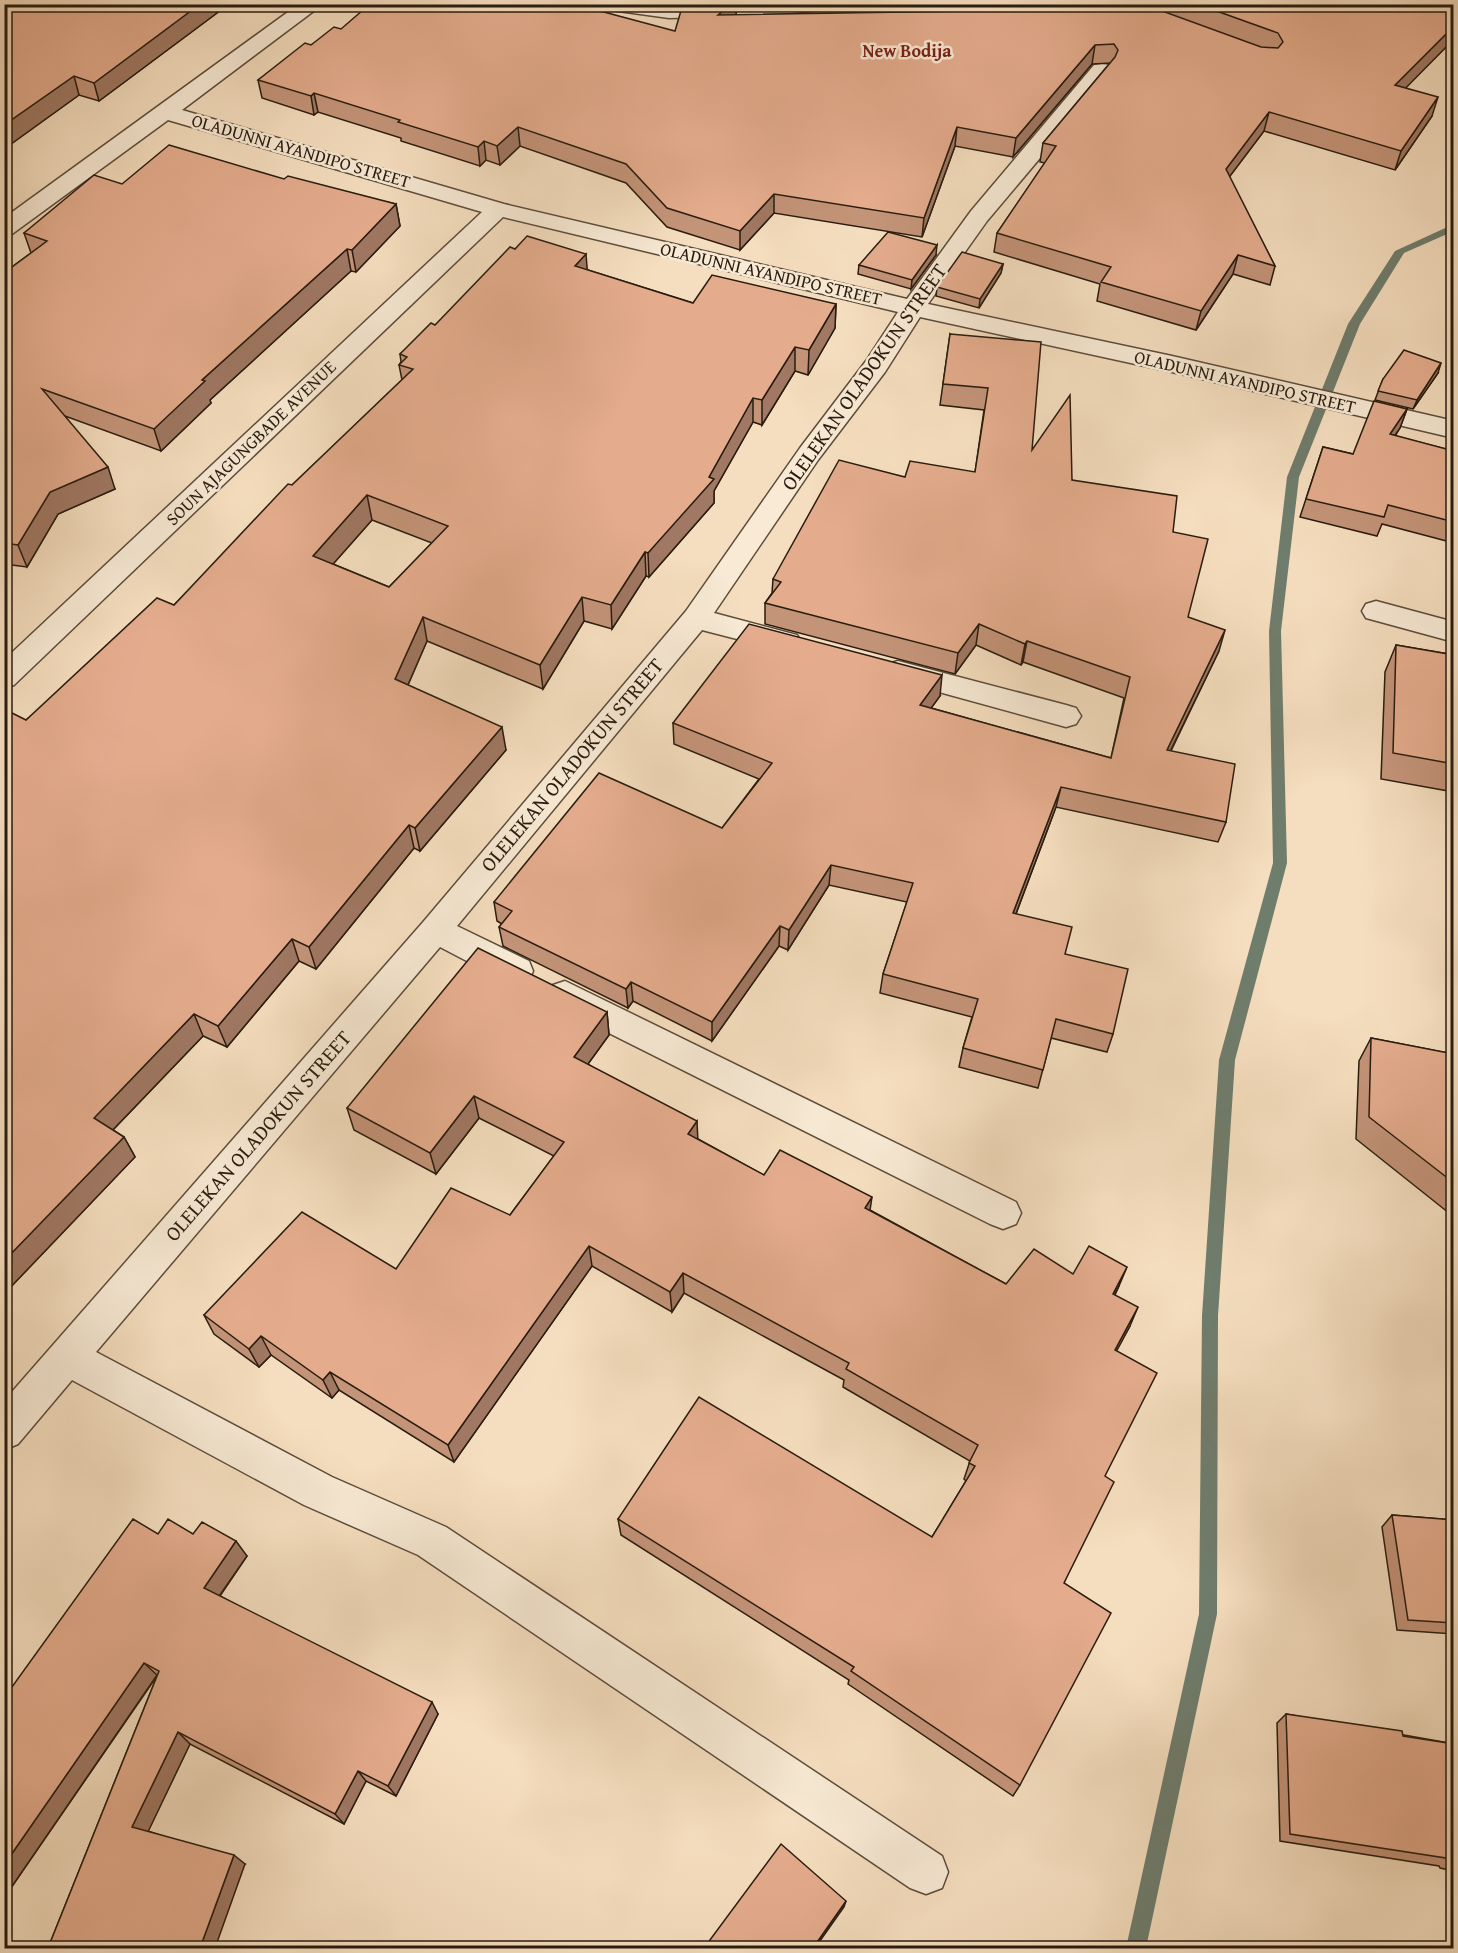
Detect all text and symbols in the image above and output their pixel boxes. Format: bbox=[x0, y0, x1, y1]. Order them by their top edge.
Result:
district label: New Bodija bbox=[862, 37, 952, 64]
street label: OLADUNNI AYANDIPO STREET bbox=[189, 106, 414, 195]
street label: OLADUNNI AYANDIPO STREET bbox=[658, 235, 884, 312]
street label: OLELEKAN OLADOKUN STREET bbox=[773, 257, 954, 497]
street label: OLADUNNI AYANDIPO STREET bbox=[1132, 343, 1358, 420]
street label: SOUN AJAGUNGBADE AVENUE bbox=[159, 354, 342, 531]
street label: OLELEKAN OLADOKUN STREET bbox=[473, 651, 671, 878]
street label: OLELEKAN OLADOKUN STREET bbox=[157, 1023, 358, 1248]

